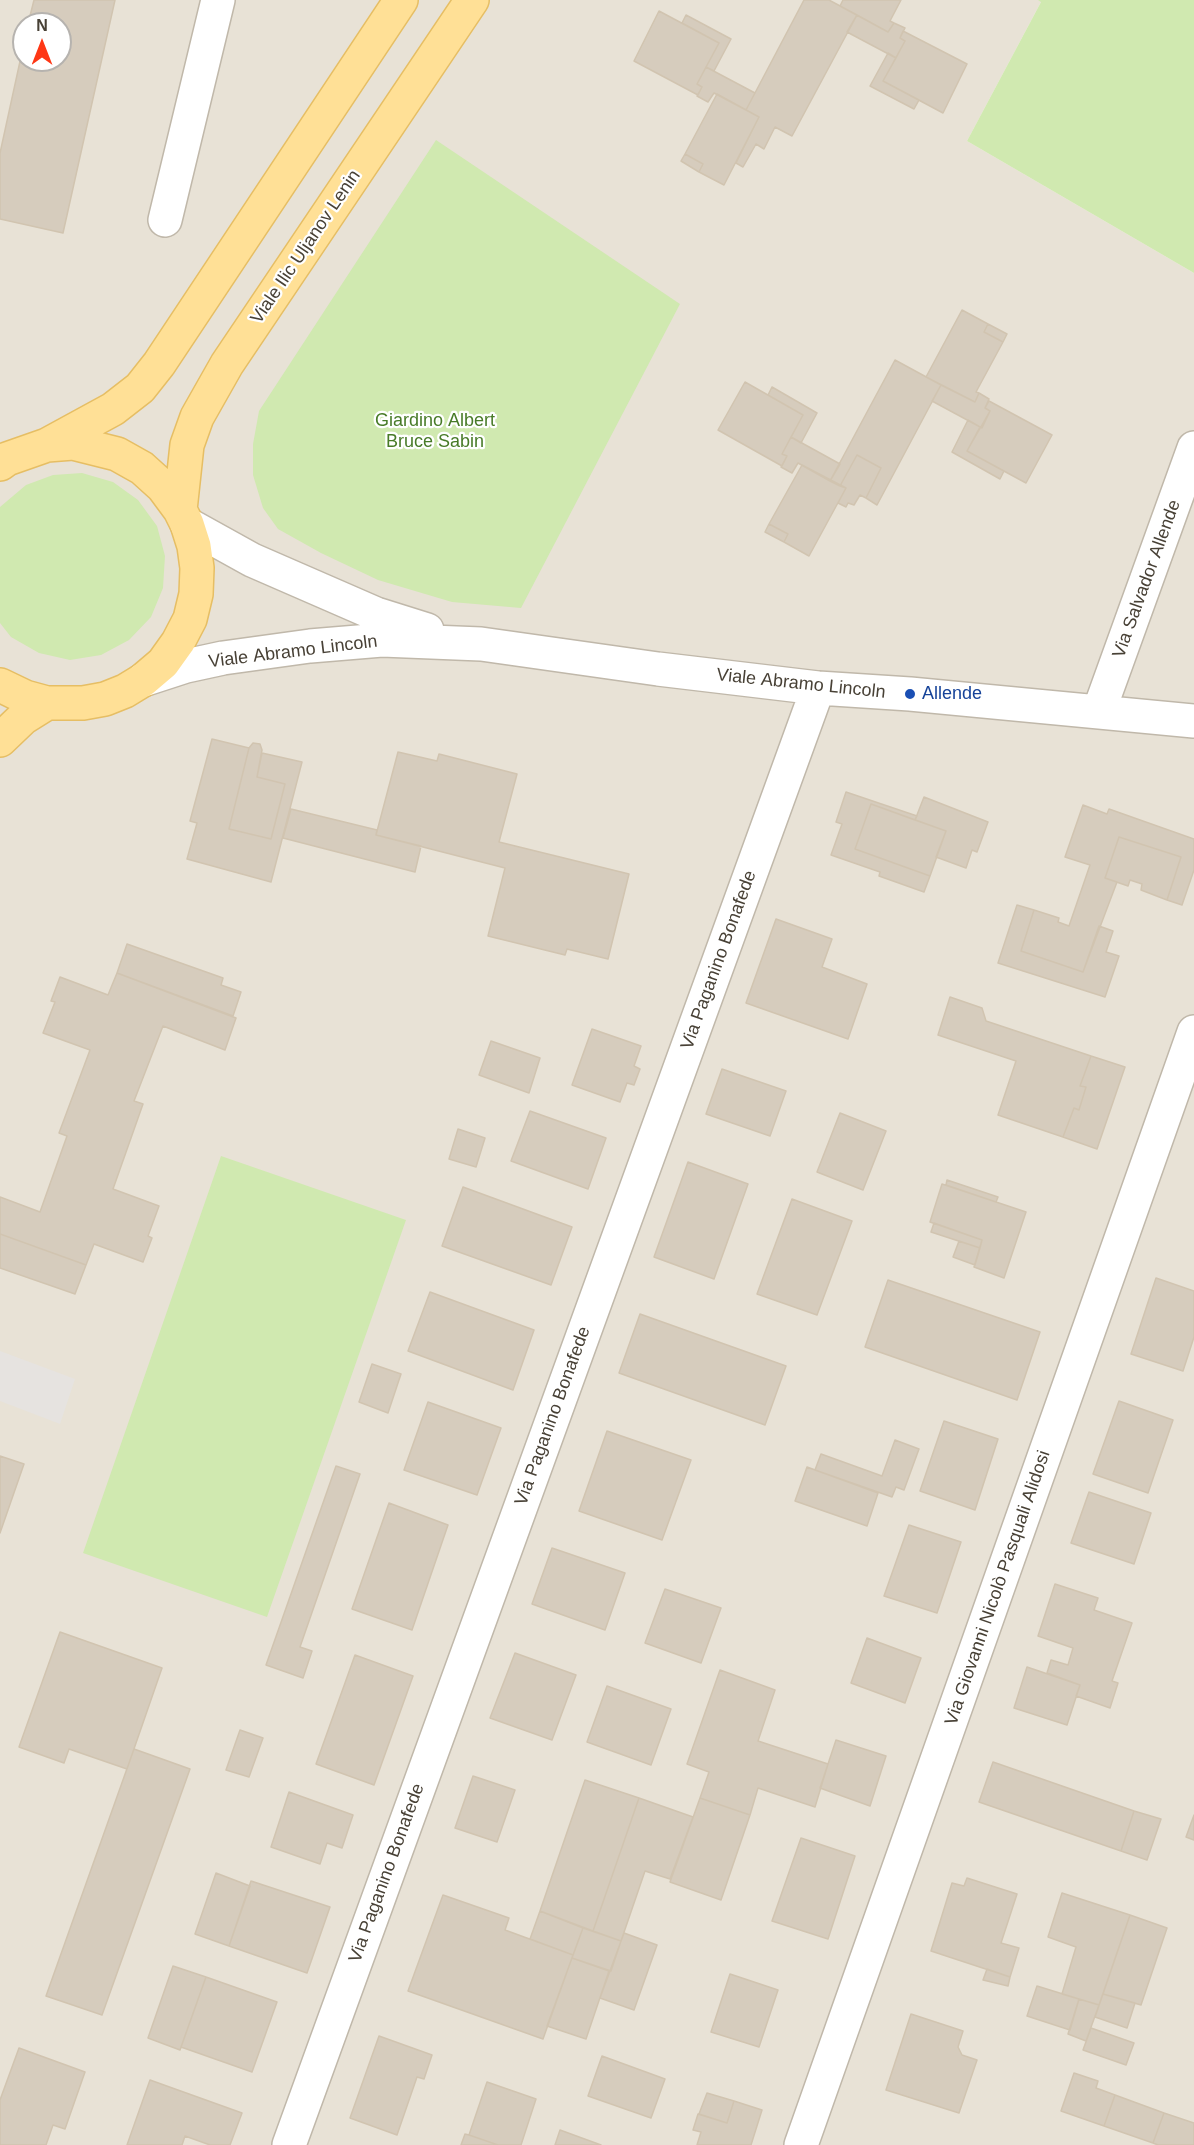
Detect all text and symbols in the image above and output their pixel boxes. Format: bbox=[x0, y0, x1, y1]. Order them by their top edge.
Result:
north arrow bbox=[12, 12, 72, 72]
text: N bbox=[36, 17, 48, 34]
street label: Viale Ilic Uljanov Lenin bbox=[247, 166, 365, 328]
park label: Giardino Albert Bruce Sabin bbox=[375, 410, 495, 452]
street label: Via Salvador Allende bbox=[1108, 497, 1186, 661]
street label: Viale Abramo Lincoln bbox=[207, 631, 379, 673]
street label: Viale Abramo Lincoln bbox=[715, 664, 887, 704]
place label: Allende bbox=[922, 683, 982, 705]
marker: Allende bbox=[903, 687, 917, 701]
street label: Via Paganino Bonafede bbox=[677, 868, 761, 1052]
street label: Via Paganino Bonafede bbox=[511, 1324, 595, 1508]
street label: Via Giovanni Nicolò Pasquali Alidosi bbox=[941, 1448, 1055, 1728]
street label: Via Paganino Bonafede bbox=[345, 1781, 429, 1965]

